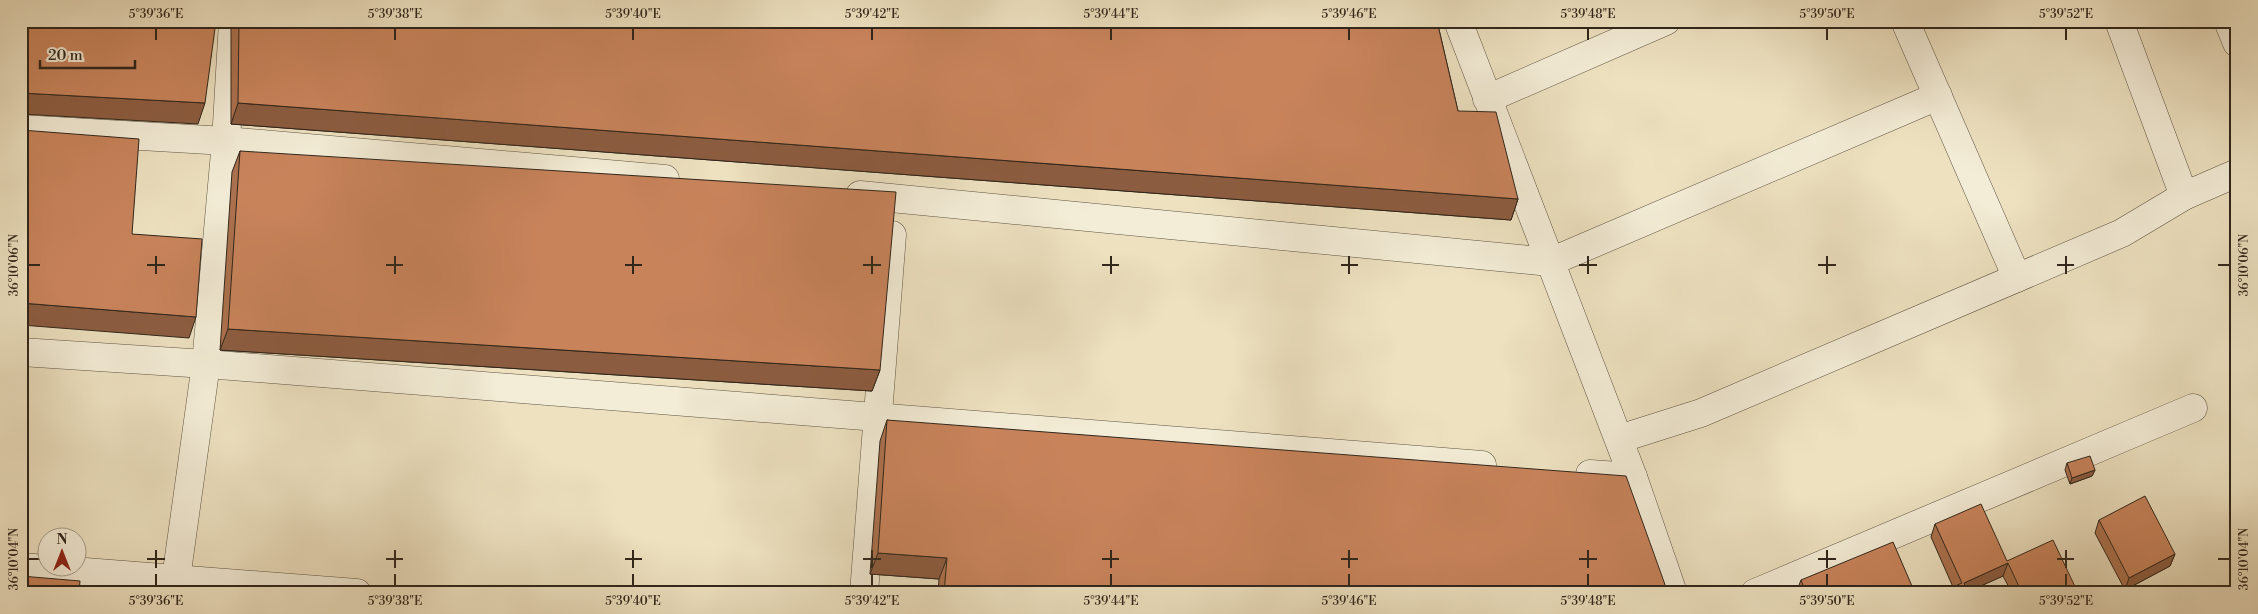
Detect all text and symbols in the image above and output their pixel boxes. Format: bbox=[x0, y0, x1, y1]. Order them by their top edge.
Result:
text: 5°39'36"E bbox=[129, 7, 183, 22]
text: 5°39'38"E bbox=[368, 7, 422, 22]
text: 5°39'40"E bbox=[605, 7, 661, 22]
text: 5°39'42"E bbox=[845, 7, 899, 22]
text: 5°39'44"E bbox=[1083, 7, 1139, 22]
text: 5°39'46"E bbox=[1322, 7, 1377, 22]
text: 5°39'48"E bbox=[1560, 7, 1616, 22]
text: 5°39'50"E bbox=[1799, 7, 1855, 22]
text: 5°39'52"E bbox=[2039, 7, 2093, 22]
scale bar bbox=[40, 38, 135, 70]
text: 20 m bbox=[48, 46, 83, 65]
text: 36°10'06"N bbox=[7, 234, 22, 296]
text: 36°10'06"N bbox=[2237, 234, 2252, 296]
north arrow bbox=[38, 526, 88, 576]
text: 36°10'04"N bbox=[7, 528, 22, 590]
text: 36°10'04"N bbox=[2237, 528, 2252, 590]
text: N bbox=[56, 531, 68, 549]
text: 5°39'36"E bbox=[129, 594, 183, 609]
text: 5°39'38"E bbox=[368, 594, 422, 609]
text: 5°39'40"E bbox=[605, 594, 661, 609]
text: 5°39'42"E bbox=[845, 594, 899, 609]
text: 5°39'44"E bbox=[1083, 594, 1139, 609]
text: 5°39'46"E bbox=[1322, 594, 1377, 609]
text: 5°39'48"E bbox=[1560, 594, 1616, 609]
text: 5°39'50"E bbox=[1799, 594, 1855, 609]
text: 5°39'52"E bbox=[2039, 594, 2093, 609]

